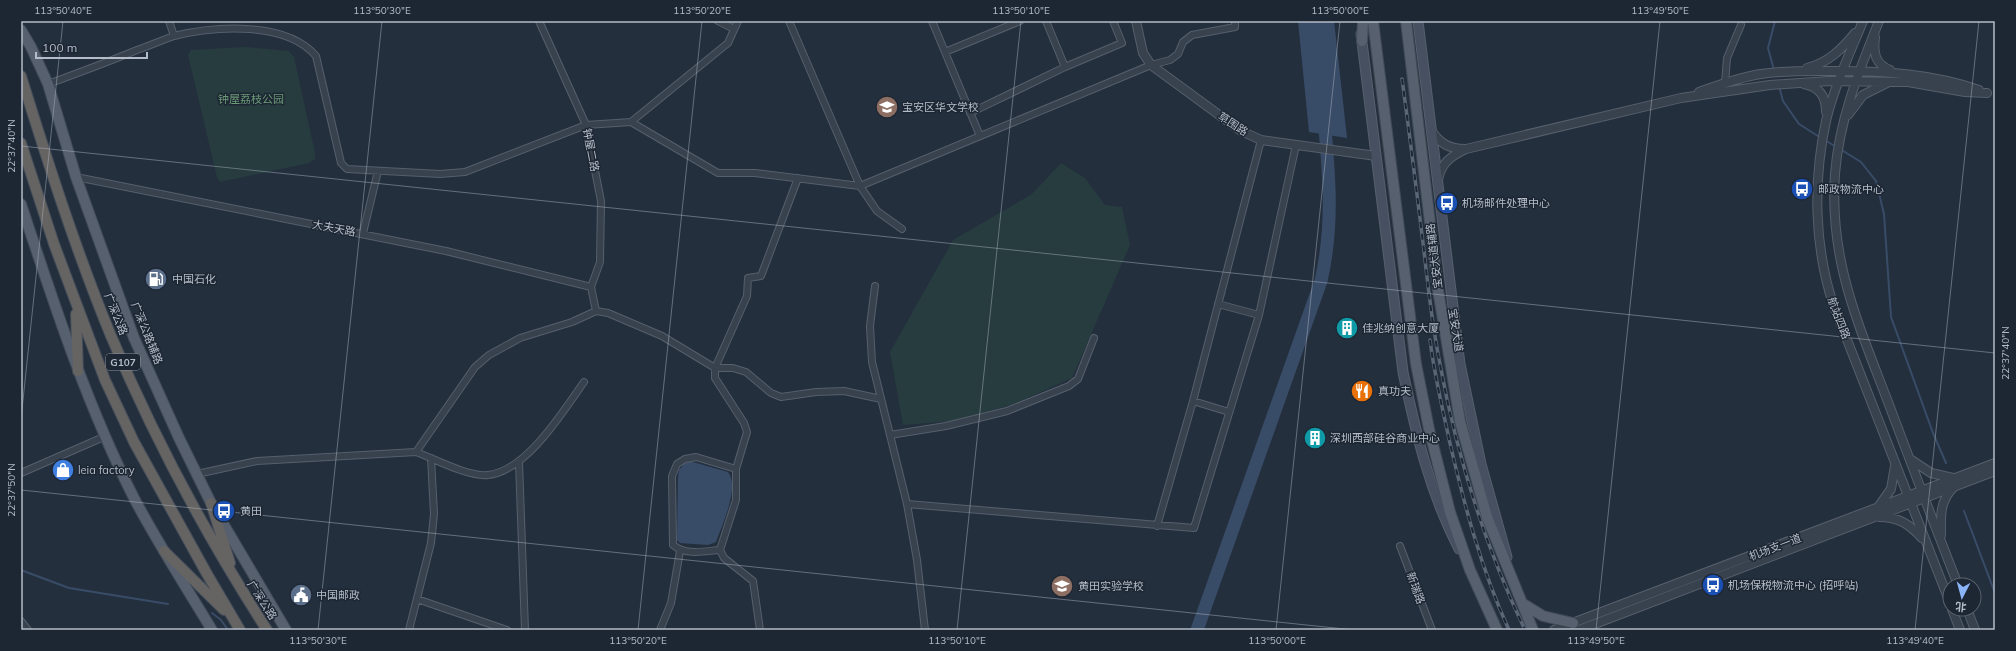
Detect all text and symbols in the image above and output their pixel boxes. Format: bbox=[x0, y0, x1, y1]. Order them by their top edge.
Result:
text: 113°50'40"E bbox=[34, 4, 92, 17]
text: 113°50'30"E bbox=[353, 4, 411, 17]
text: 113°50'20"E bbox=[673, 4, 731, 17]
text: 113°50'10"E bbox=[992, 4, 1050, 17]
text: 113°50'00"E bbox=[1311, 4, 1369, 17]
text: 113°49'50"E bbox=[1631, 4, 1689, 17]
scale bar bbox=[36, 34, 147, 60]
text: 100 m bbox=[42, 40, 77, 55]
park label: 钟屋荔枝公园 bbox=[218, 92, 284, 106]
school or university icon: 宝安区华文学校 bbox=[874, 94, 900, 120]
place label: 宝安区华文学校 bbox=[902, 100, 979, 114]
street label: 草围路 bbox=[1215, 109, 1251, 139]
text: 22°37'40"N bbox=[5, 119, 18, 173]
street label: 钟屋二路 bbox=[580, 127, 602, 173]
bus stop icon: 邮政物流中心 bbox=[1789, 176, 1815, 202]
place label: 邮政物流中心 bbox=[1818, 182, 1884, 196]
bus stop icon: 机场邮件处理中心 bbox=[1434, 190, 1460, 216]
place label: 机场邮件处理中心 bbox=[1462, 196, 1550, 210]
street label: 大夫天路 bbox=[311, 217, 357, 239]
street label: 宝安大道辅路 bbox=[1423, 222, 1445, 290]
fuel station icon: 中国石化 bbox=[143, 266, 169, 292]
place label: 中国石化 bbox=[172, 272, 216, 286]
street label: 广深公路 bbox=[101, 291, 131, 337]
street label: 航站四路 bbox=[1825, 295, 1853, 341]
street label: 广深公路辅路 bbox=[128, 300, 166, 366]
street label: 宝安大道 bbox=[1446, 307, 1466, 353]
building icon: 佳兆纳创意大厦 bbox=[1334, 315, 1360, 341]
place label: 佳兆纳创意大厦 bbox=[1362, 321, 1439, 335]
text: 22°37'40"N bbox=[1999, 326, 2012, 380]
road number: G107 bbox=[106, 354, 140, 370]
restaurant icon: 真功夫 bbox=[1349, 378, 1375, 404]
place label: 真功夫 bbox=[1378, 384, 1411, 398]
building icon: 深圳西部硅谷商业中心 bbox=[1302, 425, 1328, 451]
place label: 深圳西部硅谷商业中心 bbox=[1330, 431, 1440, 445]
shop icon: leia factory bbox=[50, 457, 76, 483]
text: 22°37'50"N bbox=[5, 463, 18, 517]
place label: leia factory bbox=[78, 463, 135, 477]
bus stop icon: 黄田 bbox=[211, 498, 237, 524]
place label: 黄田 bbox=[240, 504, 262, 518]
street label: 机场支一道 bbox=[1747, 531, 1803, 563]
street label: 新瑞路 bbox=[1404, 570, 1428, 606]
bus stop icon: 机场保税物流中心 (招呼站) bbox=[1700, 572, 1726, 598]
school or university icon: 黄田实验学校 bbox=[1049, 573, 1075, 599]
north arrow bbox=[1942, 577, 1982, 617]
street label: 广深公路 bbox=[244, 578, 280, 622]
place label: 机场保税物流中心 (招呼站) bbox=[1728, 578, 1859, 592]
place label: 黄田实验学校 bbox=[1078, 579, 1144, 593]
public building icon: 中国邮政 bbox=[288, 582, 314, 608]
place label: 中国邮政 bbox=[316, 588, 360, 602]
text: 北 bbox=[1955, 599, 1967, 614]
text: 113°50'30"E bbox=[289, 634, 347, 647]
text: 113°50'20"E bbox=[609, 634, 667, 647]
text: 113°50'10"E bbox=[928, 634, 986, 647]
text: 113°50'00"E bbox=[1248, 634, 1306, 647]
text: 113°49'50"E bbox=[1567, 634, 1625, 647]
text: 113°49'40"E bbox=[1886, 634, 1944, 647]

